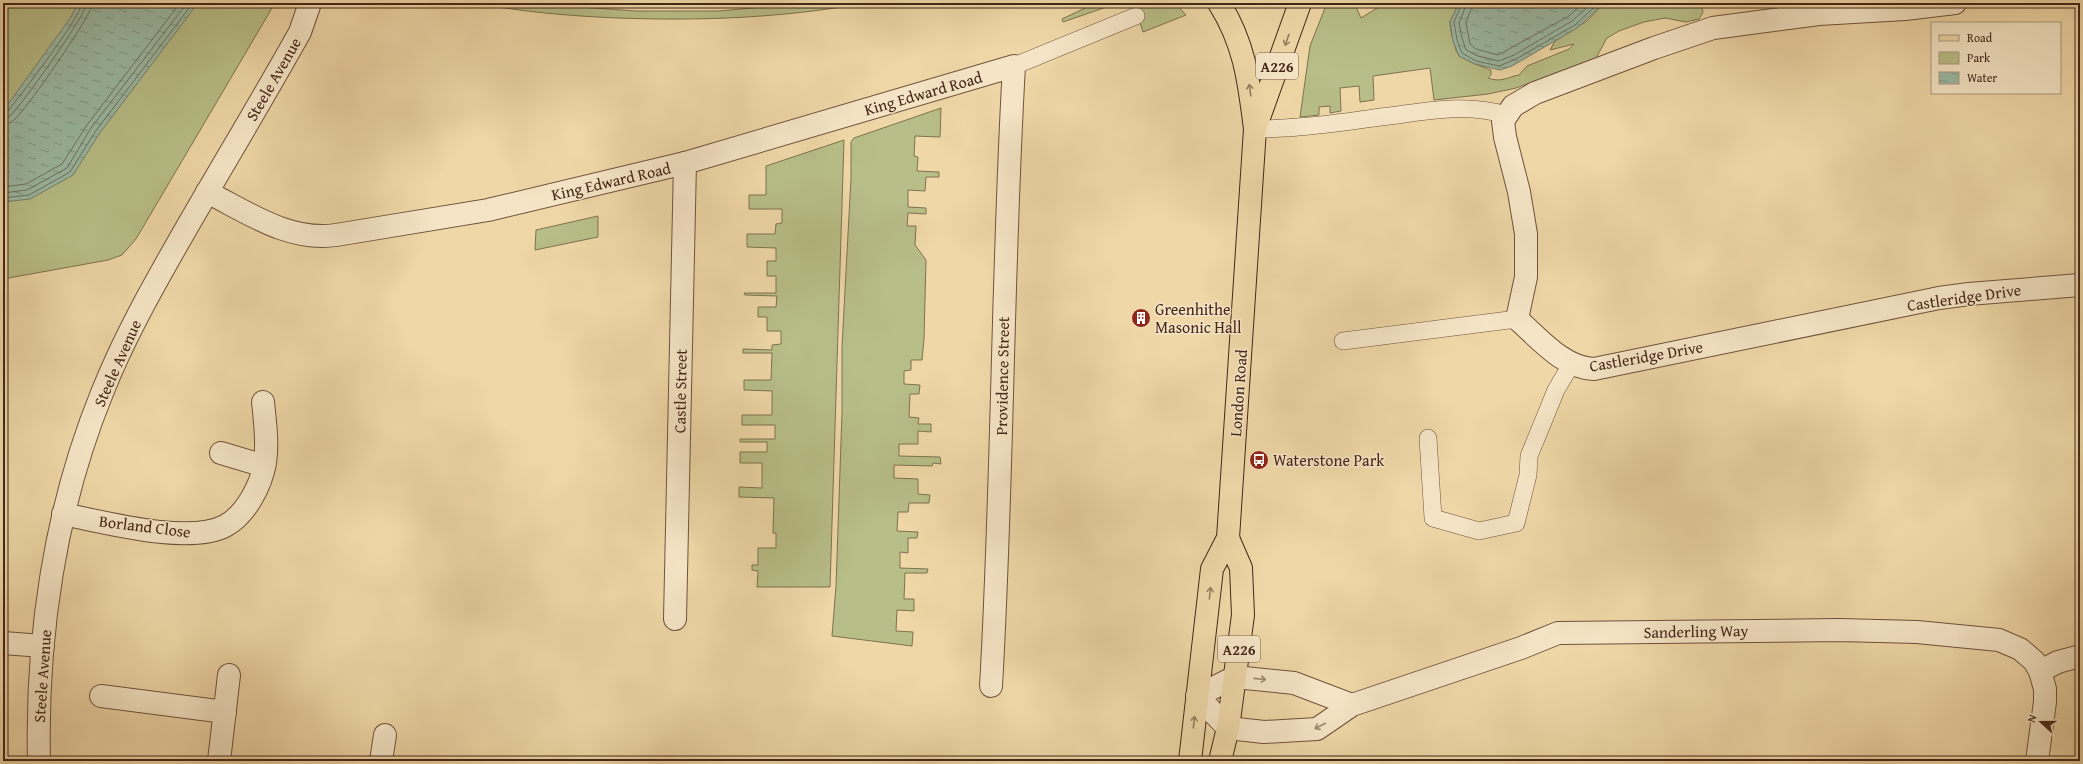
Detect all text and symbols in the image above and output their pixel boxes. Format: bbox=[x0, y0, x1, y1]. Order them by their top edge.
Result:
legend bbox=[1931, 22, 2061, 94]
text: Road bbox=[1967, 29, 1993, 46]
street label: Steele Avenue bbox=[239, 33, 307, 125]
one-way arrow bbox=[1282, 33, 1290, 45]
text: Park bbox=[1967, 49, 1991, 66]
road number: A226 bbox=[1256, 53, 1298, 79]
street label: King Edward Road bbox=[861, 65, 985, 121]
text: Water bbox=[1967, 69, 1997, 86]
one-way arrow bbox=[1246, 84, 1254, 97]
street label: King Edward Road bbox=[549, 156, 673, 206]
street label: Castleridge Drive bbox=[1905, 277, 2023, 317]
place label: Greenhithe Masonic Hall bbox=[1155, 297, 1242, 339]
building icon: Greenhithe Masonic Hall bbox=[1130, 307, 1152, 329]
street label: Steele Avenue bbox=[87, 316, 147, 410]
street label: Providence Street bbox=[989, 316, 1015, 436]
street label: Castleridge Drive bbox=[1587, 334, 1705, 378]
street label: Castle Street bbox=[667, 348, 693, 433]
street label: London Road bbox=[1223, 348, 1253, 438]
place label: Waterstone Park bbox=[1273, 448, 1385, 472]
bus stop icon: Waterstone Park bbox=[1248, 449, 1270, 471]
street label: Borland Close bbox=[98, 508, 192, 544]
one-way arrow bbox=[1206, 587, 1213, 600]
street label: Sanderling Way bbox=[1643, 618, 1749, 644]
street label: Steele Avenue bbox=[27, 629, 57, 723]
road number: A226 bbox=[1218, 636, 1260, 662]
one-way arrow bbox=[1253, 676, 1266, 683]
north arrow bbox=[2021, 702, 2061, 742]
text: N bbox=[2023, 712, 2041, 725]
one-way arrow bbox=[1191, 716, 1198, 729]
one-way arrow bbox=[1314, 723, 1326, 730]

